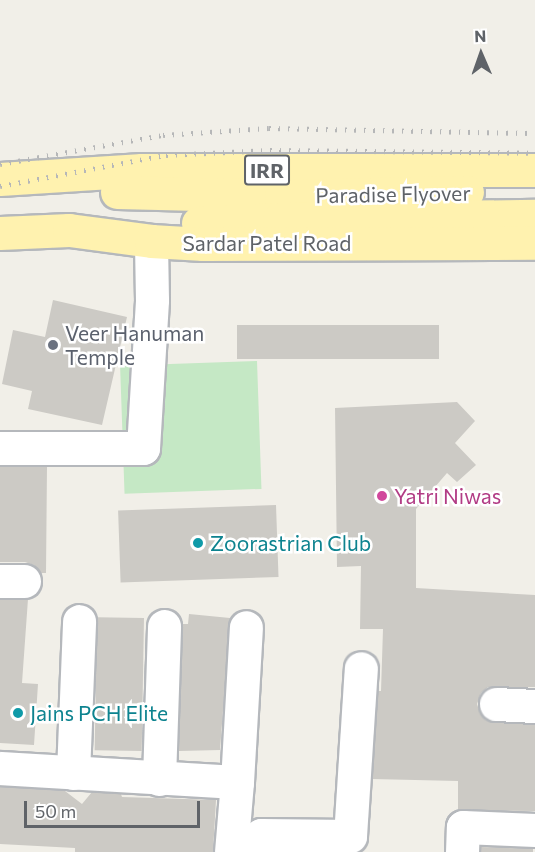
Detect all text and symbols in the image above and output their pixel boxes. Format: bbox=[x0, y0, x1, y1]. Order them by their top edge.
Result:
north arrow bbox=[451, 24, 511, 84]
text: N bbox=[474, 26, 487, 45]
road number: IRR bbox=[243, 153, 291, 187]
street label: Paradise Flyover bbox=[315, 180, 471, 208]
street label: Sardar Patel Road bbox=[183, 230, 351, 256]
place label: Veer Hanuman Temple bbox=[65, 320, 204, 370]
marker: Veer Hanuman Temple bbox=[46, 338, 60, 352]
place label: Yatri Niwas bbox=[394, 483, 501, 509]
marker: Yatri Niwas bbox=[375, 489, 389, 503]
place label: Zoorastrian Club bbox=[210, 530, 371, 556]
marker: Zoorastrian Club bbox=[191, 536, 205, 550]
place label: Jains PCH Elite bbox=[30, 700, 168, 726]
marker: Jains PCH Elite bbox=[11, 706, 25, 720]
scale bar bbox=[27, 789, 202, 827]
text: 50 m bbox=[35, 800, 76, 822]

